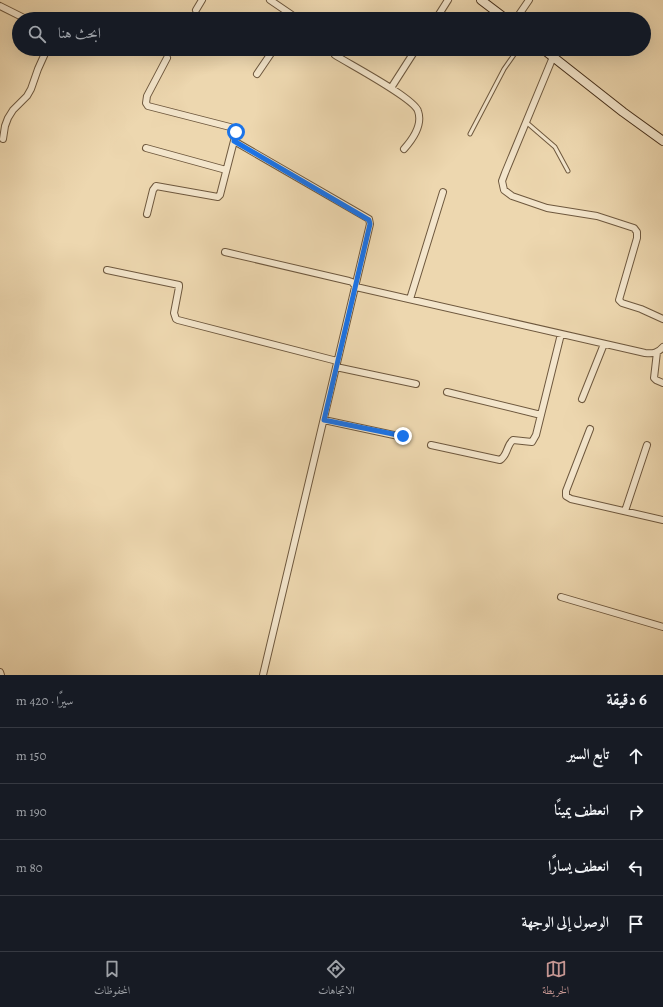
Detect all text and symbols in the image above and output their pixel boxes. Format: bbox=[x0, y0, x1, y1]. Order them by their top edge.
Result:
search box bbox=[12, 12, 651, 56]
icon: search bbox=[26, 23, 48, 45]
text: ابحث هنا bbox=[58, 23, 101, 43]
route start bbox=[227, 123, 245, 141]
route end bbox=[394, 427, 412, 445]
text: 6 دقيقة bbox=[606, 688, 647, 711]
text: سيرًا · 420 m bbox=[16, 692, 73, 709]
text: تابع السير bbox=[567, 744, 609, 764]
icon: ahead bbox=[625, 745, 647, 767]
text: 150 m bbox=[16, 747, 46, 764]
text: انعطف يمينًا bbox=[554, 800, 609, 820]
icon: right bbox=[625, 801, 647, 823]
text: 190 m bbox=[16, 803, 47, 820]
text: انعطف يسارًا bbox=[548, 856, 609, 876]
icon: left bbox=[625, 857, 647, 879]
text: 80 m bbox=[16, 859, 43, 876]
text: الوصول إلى الوجهة bbox=[522, 912, 609, 932]
icon: arrive bbox=[625, 913, 647, 935]
tab: المحفوظات bbox=[94, 958, 130, 1001]
tab: الاتجاهات bbox=[318, 958, 355, 1001]
tab: الخريطة bbox=[542, 958, 569, 1001]

